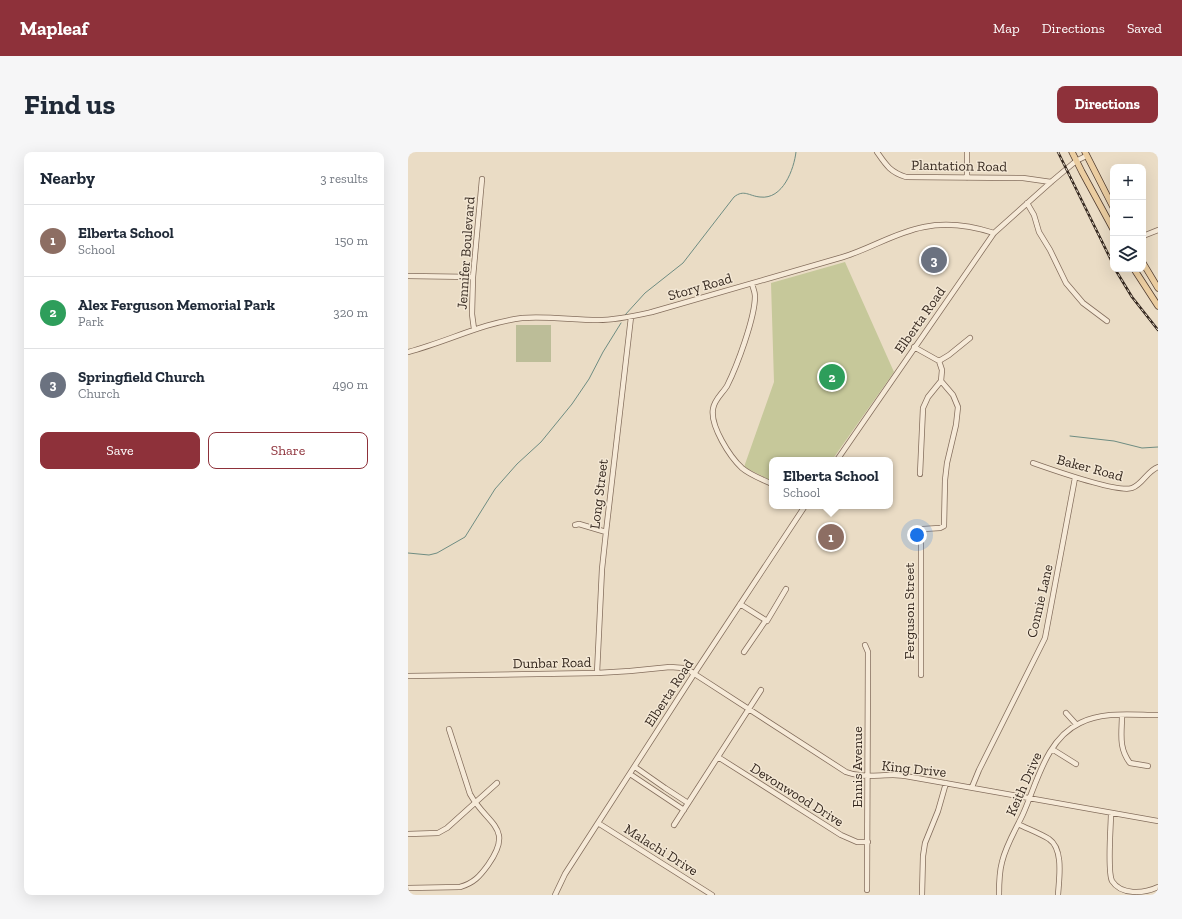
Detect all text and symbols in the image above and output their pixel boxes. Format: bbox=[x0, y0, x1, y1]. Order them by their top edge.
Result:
text: Mapleaf bbox=[20, 17, 88, 40]
text: Map bbox=[993, 20, 1020, 37]
text: Directions bbox=[1042, 20, 1105, 37]
text: Saved bbox=[1127, 20, 1162, 37]
button: Directions bbox=[1057, 86, 1158, 123]
text: Find us bbox=[24, 88, 115, 121]
street label: Plantation Road bbox=[911, 157, 1007, 175]
map controls bbox=[1110, 164, 1146, 272]
button: + bbox=[1110, 164, 1146, 200]
text: Nearby bbox=[40, 168, 95, 188]
text: 3 results bbox=[320, 171, 368, 186]
street label: Jennifer Boulevard bbox=[454, 196, 478, 310]
button: − bbox=[1110, 200, 1146, 236]
text: Elberta School bbox=[78, 224, 174, 242]
text: 1 bbox=[50, 233, 56, 248]
text: 150 m bbox=[335, 233, 368, 248]
button: layers bbox=[1110, 236, 1146, 272]
text: School bbox=[78, 242, 115, 257]
pin: 3 bbox=[921, 245, 947, 275]
street label: Story Road bbox=[666, 270, 734, 304]
street label: Elberta Road bbox=[891, 283, 949, 356]
text: Alex Ferguson Memorial Park bbox=[78, 296, 275, 314]
text: 2 bbox=[50, 305, 56, 320]
text: 320 m bbox=[333, 305, 368, 320]
text: Park bbox=[78, 314, 104, 329]
pin: 2 bbox=[819, 362, 845, 392]
text: Springfield Church bbox=[78, 368, 205, 386]
text: 3 bbox=[50, 377, 56, 392]
text: 490 m bbox=[332, 377, 368, 392]
text: Church bbox=[78, 386, 120, 401]
button: Save bbox=[40, 432, 200, 469]
button: Share bbox=[208, 432, 368, 469]
street label: Baker Road bbox=[1055, 451, 1125, 485]
street label: Long Street bbox=[586, 457, 612, 530]
popup bbox=[769, 457, 893, 509]
text: Elberta School bbox=[783, 467, 879, 485]
text: School bbox=[783, 485, 820, 500]
pin: 1 bbox=[818, 522, 844, 552]
your location bbox=[907, 525, 927, 545]
street label: Ferguson Street bbox=[901, 562, 918, 659]
street label: Connie Lane bbox=[1023, 562, 1057, 639]
street label: Dunbar Road bbox=[512, 654, 592, 672]
street label: Elberta Road bbox=[641, 656, 697, 730]
street label: Ennis Avenue bbox=[849, 726, 866, 808]
street label: Keith Drive bbox=[1002, 749, 1046, 819]
street label: King Drive bbox=[881, 757, 947, 781]
street label: Devonwood Drive bbox=[747, 759, 847, 831]
street label: Malachi Drive bbox=[621, 821, 701, 880]

